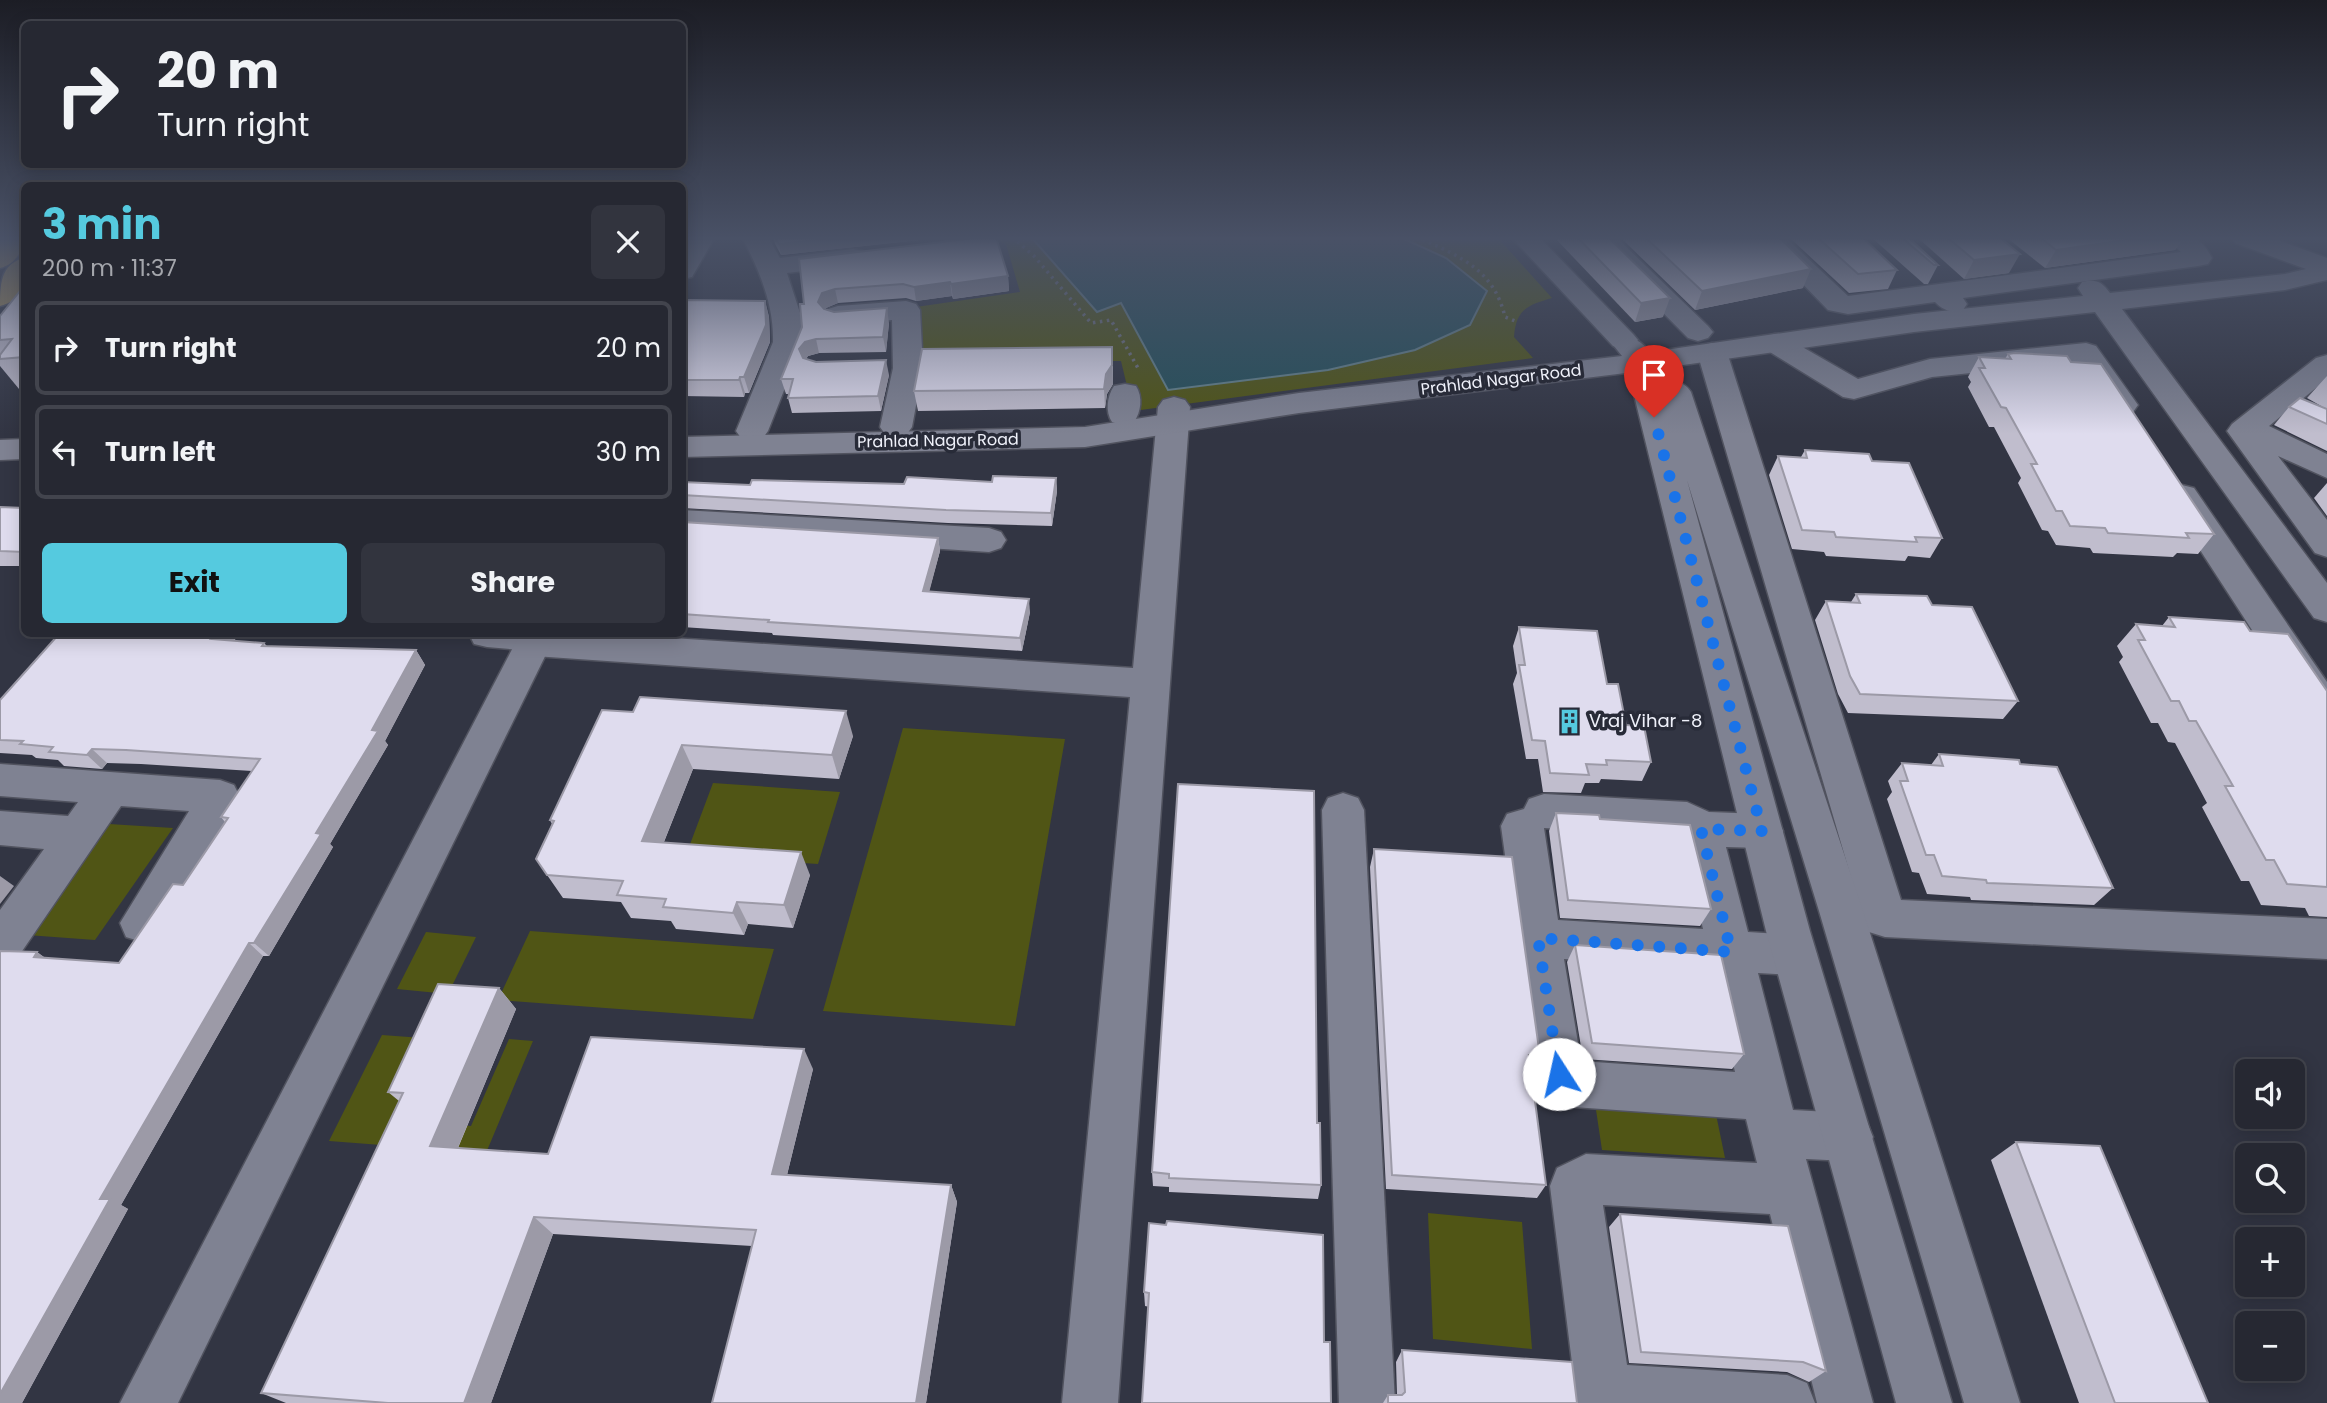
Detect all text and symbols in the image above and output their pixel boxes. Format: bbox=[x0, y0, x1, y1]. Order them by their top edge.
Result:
text: 20 m bbox=[157, 37, 279, 105]
icon: right bbox=[42, 49, 133, 140]
text: Turn right bbox=[157, 102, 309, 147]
text: 3 min bbox=[42, 195, 162, 254]
button: close bbox=[591, 205, 665, 279]
text: 200 m · 11:37 bbox=[42, 252, 177, 284]
icon: right bbox=[46, 329, 84, 367]
text: Turn right bbox=[105, 330, 237, 366]
text: 20 m bbox=[596, 330, 661, 366]
pin bbox=[1624, 345, 1684, 417]
icon: arrive bbox=[1635, 356, 1673, 394]
street label: Prahlad Nagar Road bbox=[1419, 358, 1583, 401]
street label: Prahlad Nagar Road bbox=[857, 428, 1019, 453]
icon: left bbox=[46, 433, 84, 471]
text: Turn left bbox=[105, 434, 216, 470]
text: 30 m bbox=[596, 434, 661, 470]
button: Exit bbox=[42, 543, 347, 623]
button: Share bbox=[361, 543, 665, 623]
building icon: Vraj Vihar -8 bbox=[1555, 707, 1583, 735]
place label: Vraj Vihar -8 bbox=[1589, 708, 1702, 733]
position arrow bbox=[1522, 1037, 1596, 1111]
map controls bbox=[2235, 1059, 2305, 1381]
button: sound bbox=[2235, 1059, 2305, 1129]
button: search bbox=[2235, 1143, 2305, 1213]
button: + bbox=[2235, 1227, 2305, 1297]
button: − bbox=[2235, 1311, 2305, 1381]

